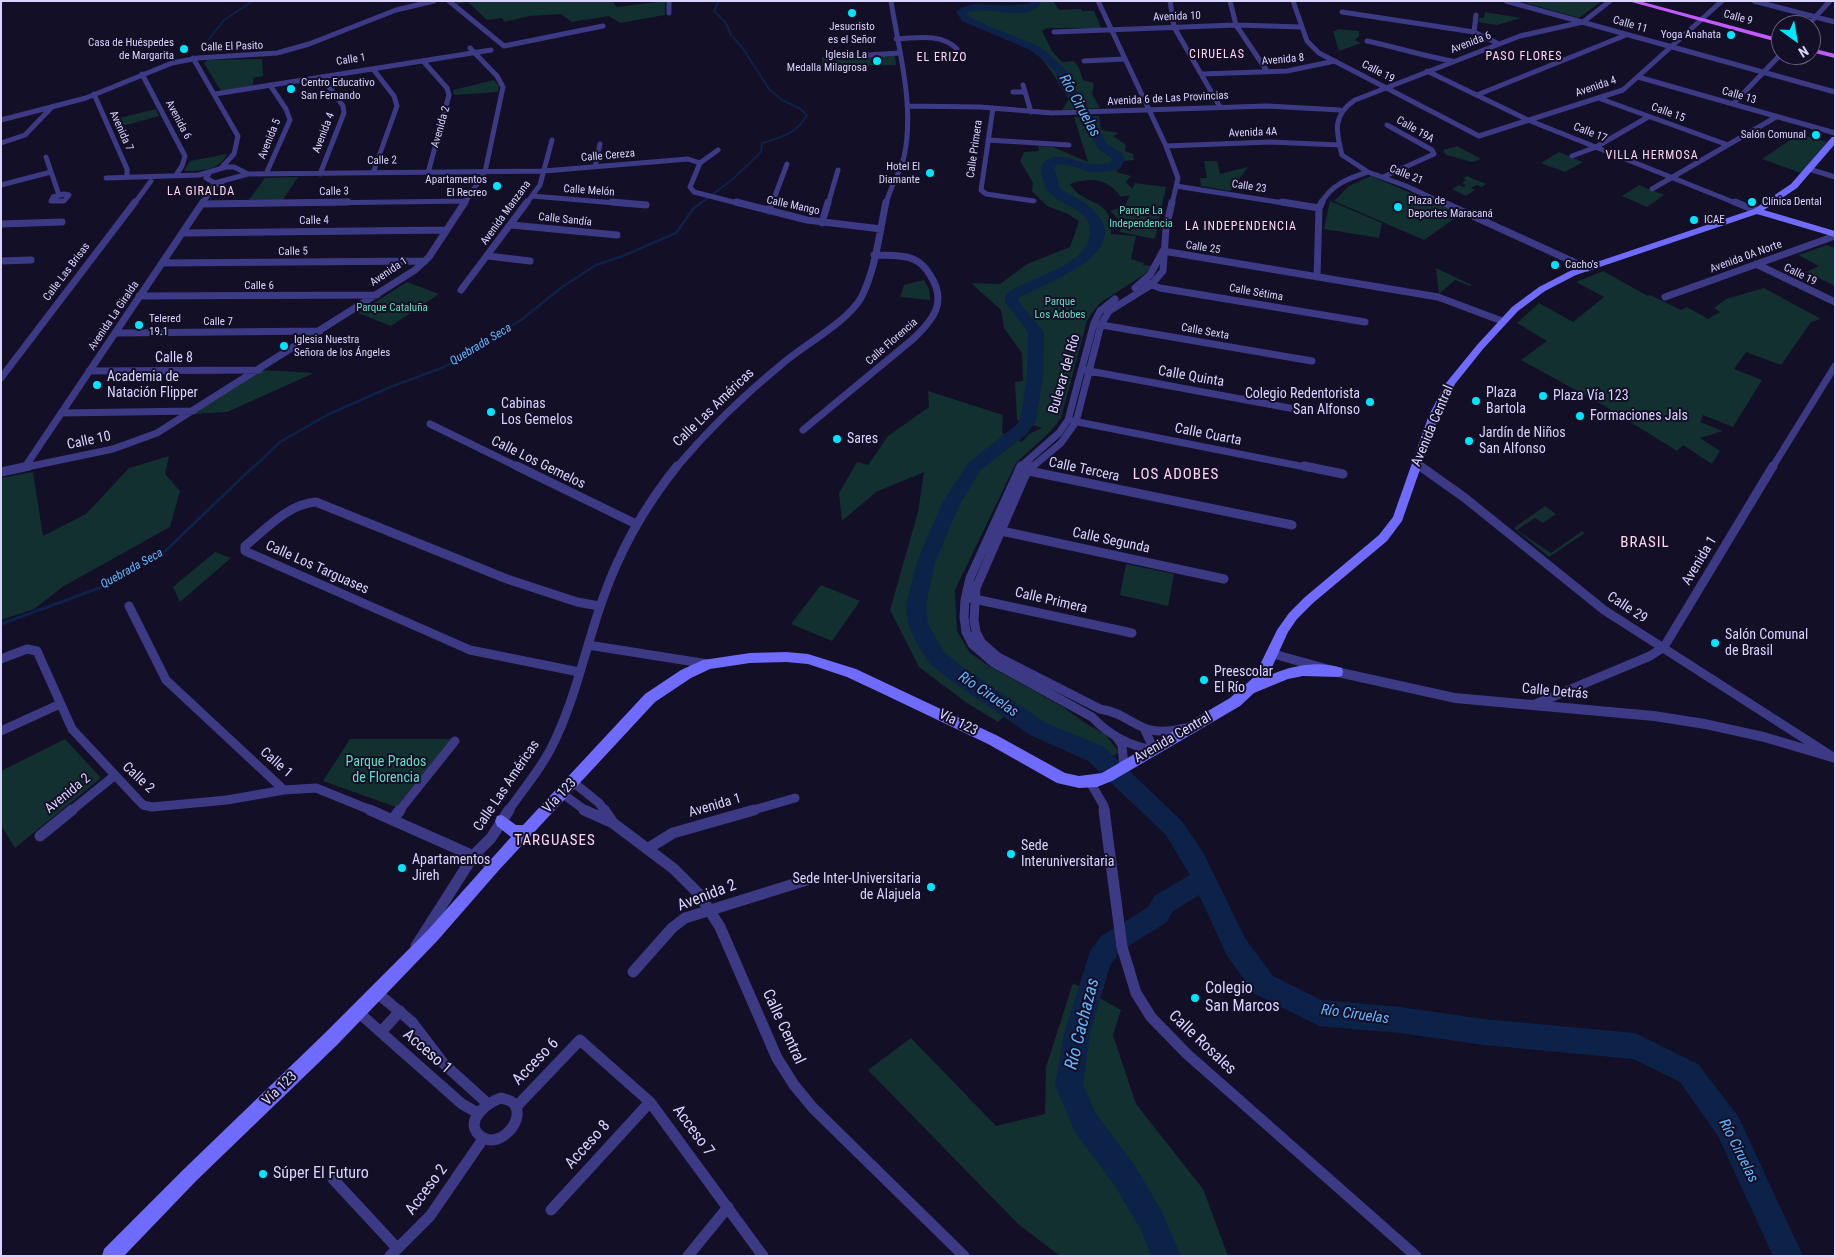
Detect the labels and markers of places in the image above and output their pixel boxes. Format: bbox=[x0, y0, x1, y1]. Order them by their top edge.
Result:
marker: Jesucristo es el Señor bbox=[846, 7, 858, 19]
place label: Jesucristo es el Señor bbox=[828, 20, 876, 46]
place label: Yoga Anahata bbox=[1661, 28, 1721, 42]
marker: Yoga Anahata bbox=[1725, 29, 1737, 41]
place label: Casa de Huéspedes de Margarita bbox=[88, 36, 174, 62]
marker: Casa de Huéspedes de Margarita bbox=[178, 43, 190, 55]
place label: Iglesia La Medalla Milagrosa bbox=[787, 48, 867, 74]
marker: Iglesia La Medalla Milagrosa bbox=[871, 55, 883, 67]
place label: Centro Educativo San Fernando bbox=[301, 76, 375, 102]
marker: Centro Educativo San Fernando bbox=[285, 83, 297, 95]
place label: Salón Comunal bbox=[1741, 128, 1806, 142]
marker: Salón Comunal bbox=[1810, 129, 1822, 141]
place label: Hotel El Diamante bbox=[879, 160, 920, 186]
marker: Hotel El Diamante bbox=[924, 167, 936, 179]
place label: Apartamentos El Recreo bbox=[425, 173, 487, 199]
marker: Apartamentos El Recreo bbox=[491, 180, 503, 192]
place label: Plaza de Deportes Maracaná bbox=[1408, 194, 1493, 220]
place label: Clínica Dental bbox=[1762, 195, 1822, 209]
marker: Clínica Dental bbox=[1746, 196, 1758, 208]
marker: Plaza de Deportes Maracaná bbox=[1392, 201, 1404, 213]
place label: ICAE bbox=[1704, 213, 1725, 227]
marker: ICAE bbox=[1688, 214, 1700, 226]
place label: Cacho's bbox=[1565, 258, 1598, 272]
marker: Cacho's bbox=[1549, 259, 1561, 271]
place label: Telered 19.1 bbox=[149, 312, 181, 338]
marker: Telered 19.1 bbox=[133, 319, 145, 331]
place label: Iglesia Nuestra Señora de los Ángeles bbox=[294, 333, 390, 359]
marker: Iglesia Nuestra Señora de los Ángeles bbox=[278, 340, 290, 352]
place label: Academia de Natación Flipper bbox=[107, 369, 198, 402]
marker: Academia de Natación Flipper bbox=[91, 379, 103, 391]
place label: Plaza Bartola bbox=[1486, 385, 1526, 418]
place label: Colegio Redentorista San Alfonso bbox=[1245, 386, 1360, 418]
place label: Plaza Vía 123 bbox=[1553, 388, 1629, 404]
marker: Plaza Vía 123 bbox=[1537, 390, 1549, 402]
marker: Plaza Bartola bbox=[1470, 395, 1482, 407]
place label: Cabinas Los Gemelos bbox=[501, 396, 573, 428]
marker: Colegio Redentorista San Alfonso bbox=[1364, 396, 1376, 408]
marker: Cabinas Los Gemelos bbox=[485, 406, 497, 418]
place label: Formaciones Jals bbox=[1590, 408, 1688, 424]
marker: Formaciones Jals bbox=[1574, 410, 1586, 422]
place label: Jardín de Niños San Alfonso bbox=[1479, 425, 1566, 458]
place label: Sares bbox=[847, 431, 878, 447]
marker: Sares bbox=[831, 433, 843, 445]
marker: Jardín de Niños San Alfonso bbox=[1463, 435, 1475, 447]
place label: Salón Comunal de Brasil bbox=[1725, 627, 1808, 660]
marker: Salón Comunal de Brasil bbox=[1709, 637, 1721, 649]
place label: Preescolar El Río bbox=[1214, 664, 1273, 696]
marker: Preescolar El Río bbox=[1198, 674, 1210, 686]
place label: Sede Interuniversitaria bbox=[1021, 838, 1114, 870]
marker: Sede Interuniversitaria bbox=[1005, 848, 1017, 860]
place label: Apartamentos Jireh bbox=[412, 852, 490, 884]
marker: Apartamentos Jireh bbox=[396, 862, 408, 874]
place label: Sede Inter-Universitaria de Alajuela bbox=[793, 871, 921, 904]
marker: Sede Inter-Universitaria de Alajuela bbox=[925, 881, 937, 893]
place label: Colegio San Marcos bbox=[1205, 979, 1280, 1017]
marker: Colegio San Marcos bbox=[1189, 992, 1201, 1004]
place label: Súper El Futuro bbox=[273, 1164, 369, 1184]
marker: Súper El Futuro bbox=[257, 1168, 269, 1180]

